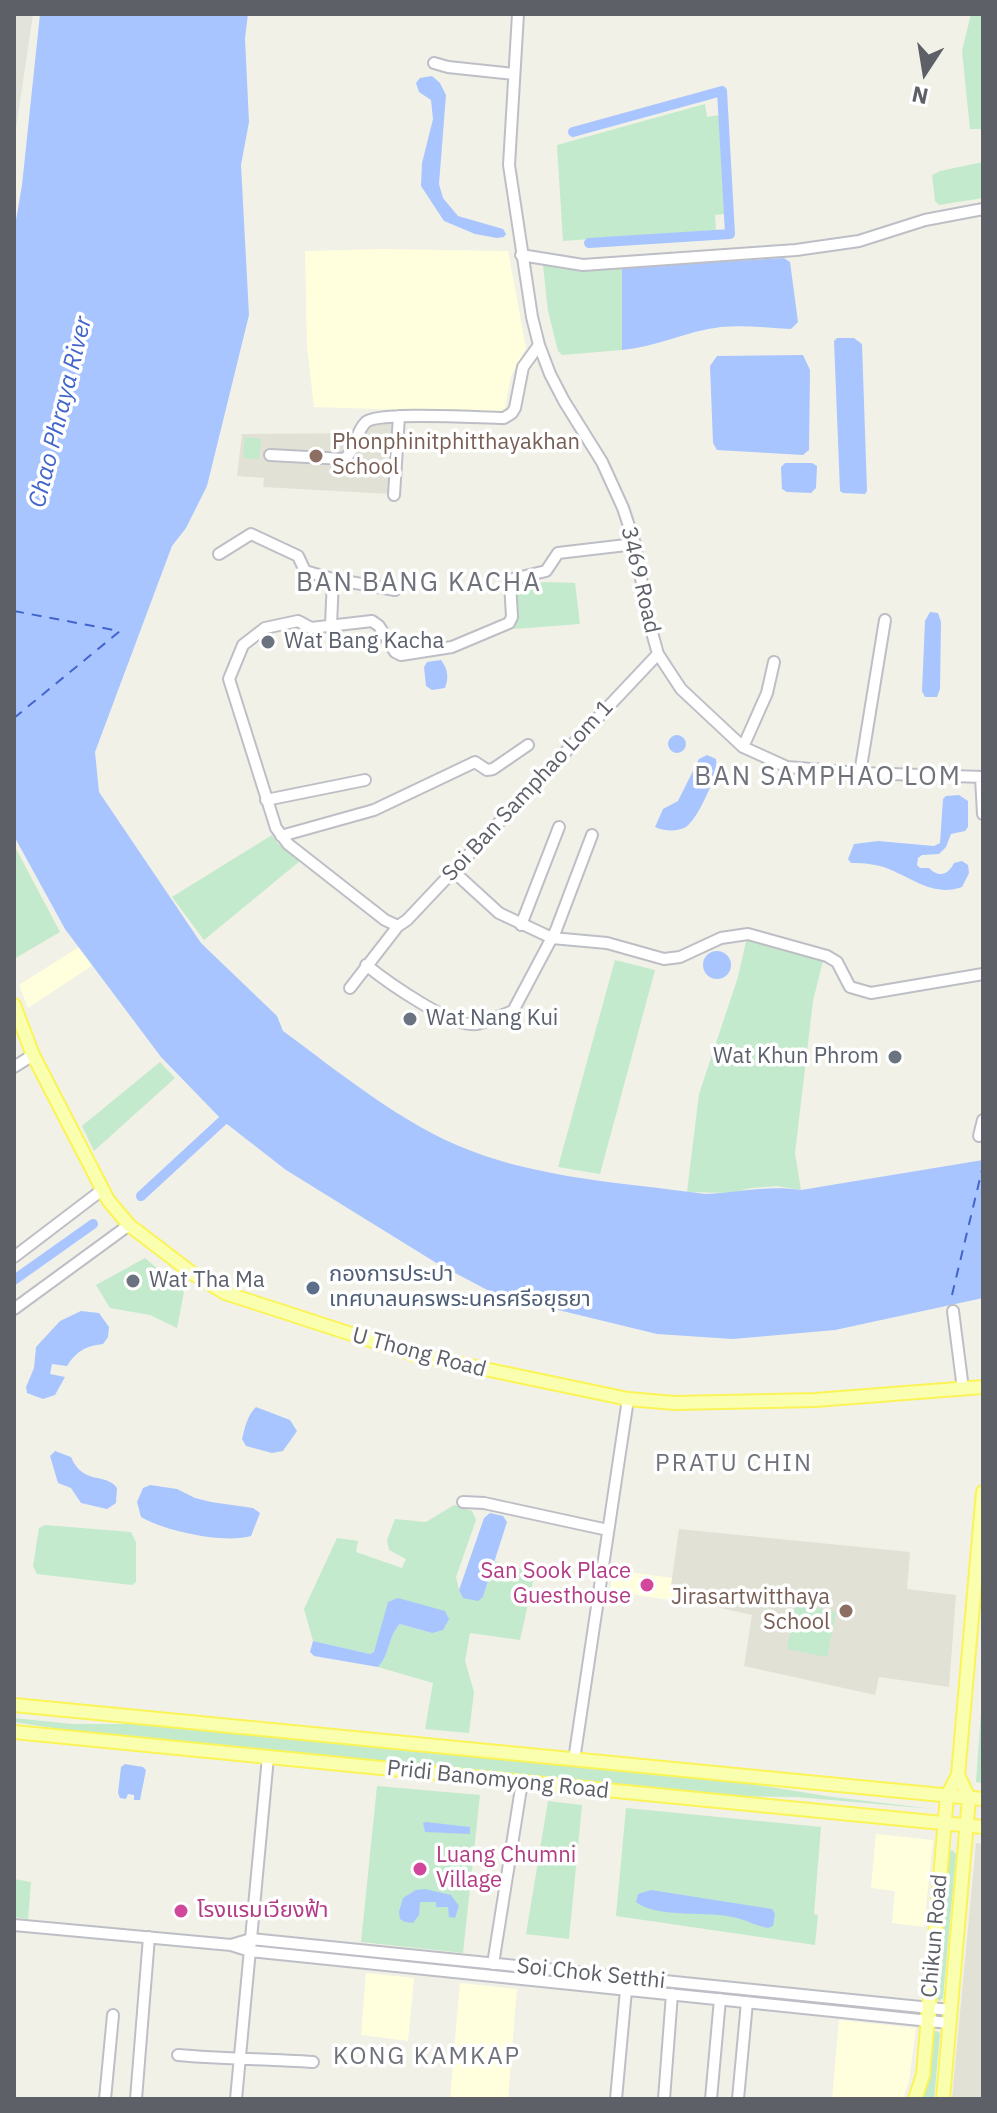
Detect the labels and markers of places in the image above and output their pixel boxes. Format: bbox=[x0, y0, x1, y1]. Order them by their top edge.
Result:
place label: Phonphinitphitthayakhan School bbox=[332, 430, 580, 482]
marker: Phonphinitphitthayakhan School bbox=[307, 447, 325, 465]
place label: Wat Bang Kacha bbox=[284, 629, 444, 655]
marker: Wat Bang Kacha bbox=[259, 633, 277, 651]
place label: Wat Nang Kui bbox=[426, 1006, 558, 1032]
marker: Wat Nang Kui bbox=[401, 1010, 419, 1028]
place label: Wat Khun Phrom bbox=[713, 1044, 879, 1070]
marker: Wat Khun Phrom bbox=[886, 1048, 904, 1066]
place label: กองการประปา เทศบาลนครพระนครศรีอยุธยา bbox=[329, 1262, 591, 1314]
place label: Wat Tha Ma bbox=[149, 1268, 265, 1294]
marker: Wat Tha Ma bbox=[124, 1272, 142, 1290]
marker: กองการประปา เทศบาลนครพระนครศรีอยุธยา bbox=[304, 1279, 322, 1297]
place label: San Sook Place Guesthouse bbox=[480, 1559, 631, 1610]
marker: San Sook Place Guesthouse bbox=[638, 1576, 656, 1594]
place label: Jirasartwitthaya School bbox=[671, 1585, 830, 1636]
marker: Jirasartwitthaya School bbox=[837, 1602, 855, 1620]
place label: Luang Chumni Village bbox=[436, 1843, 576, 1894]
marker: Luang Chumni Village bbox=[411, 1860, 429, 1878]
place label: โรงแรมเวียงฟ้า bbox=[197, 1898, 329, 1924]
marker: โรงแรมเวียงฟ้า bbox=[172, 1902, 190, 1920]

